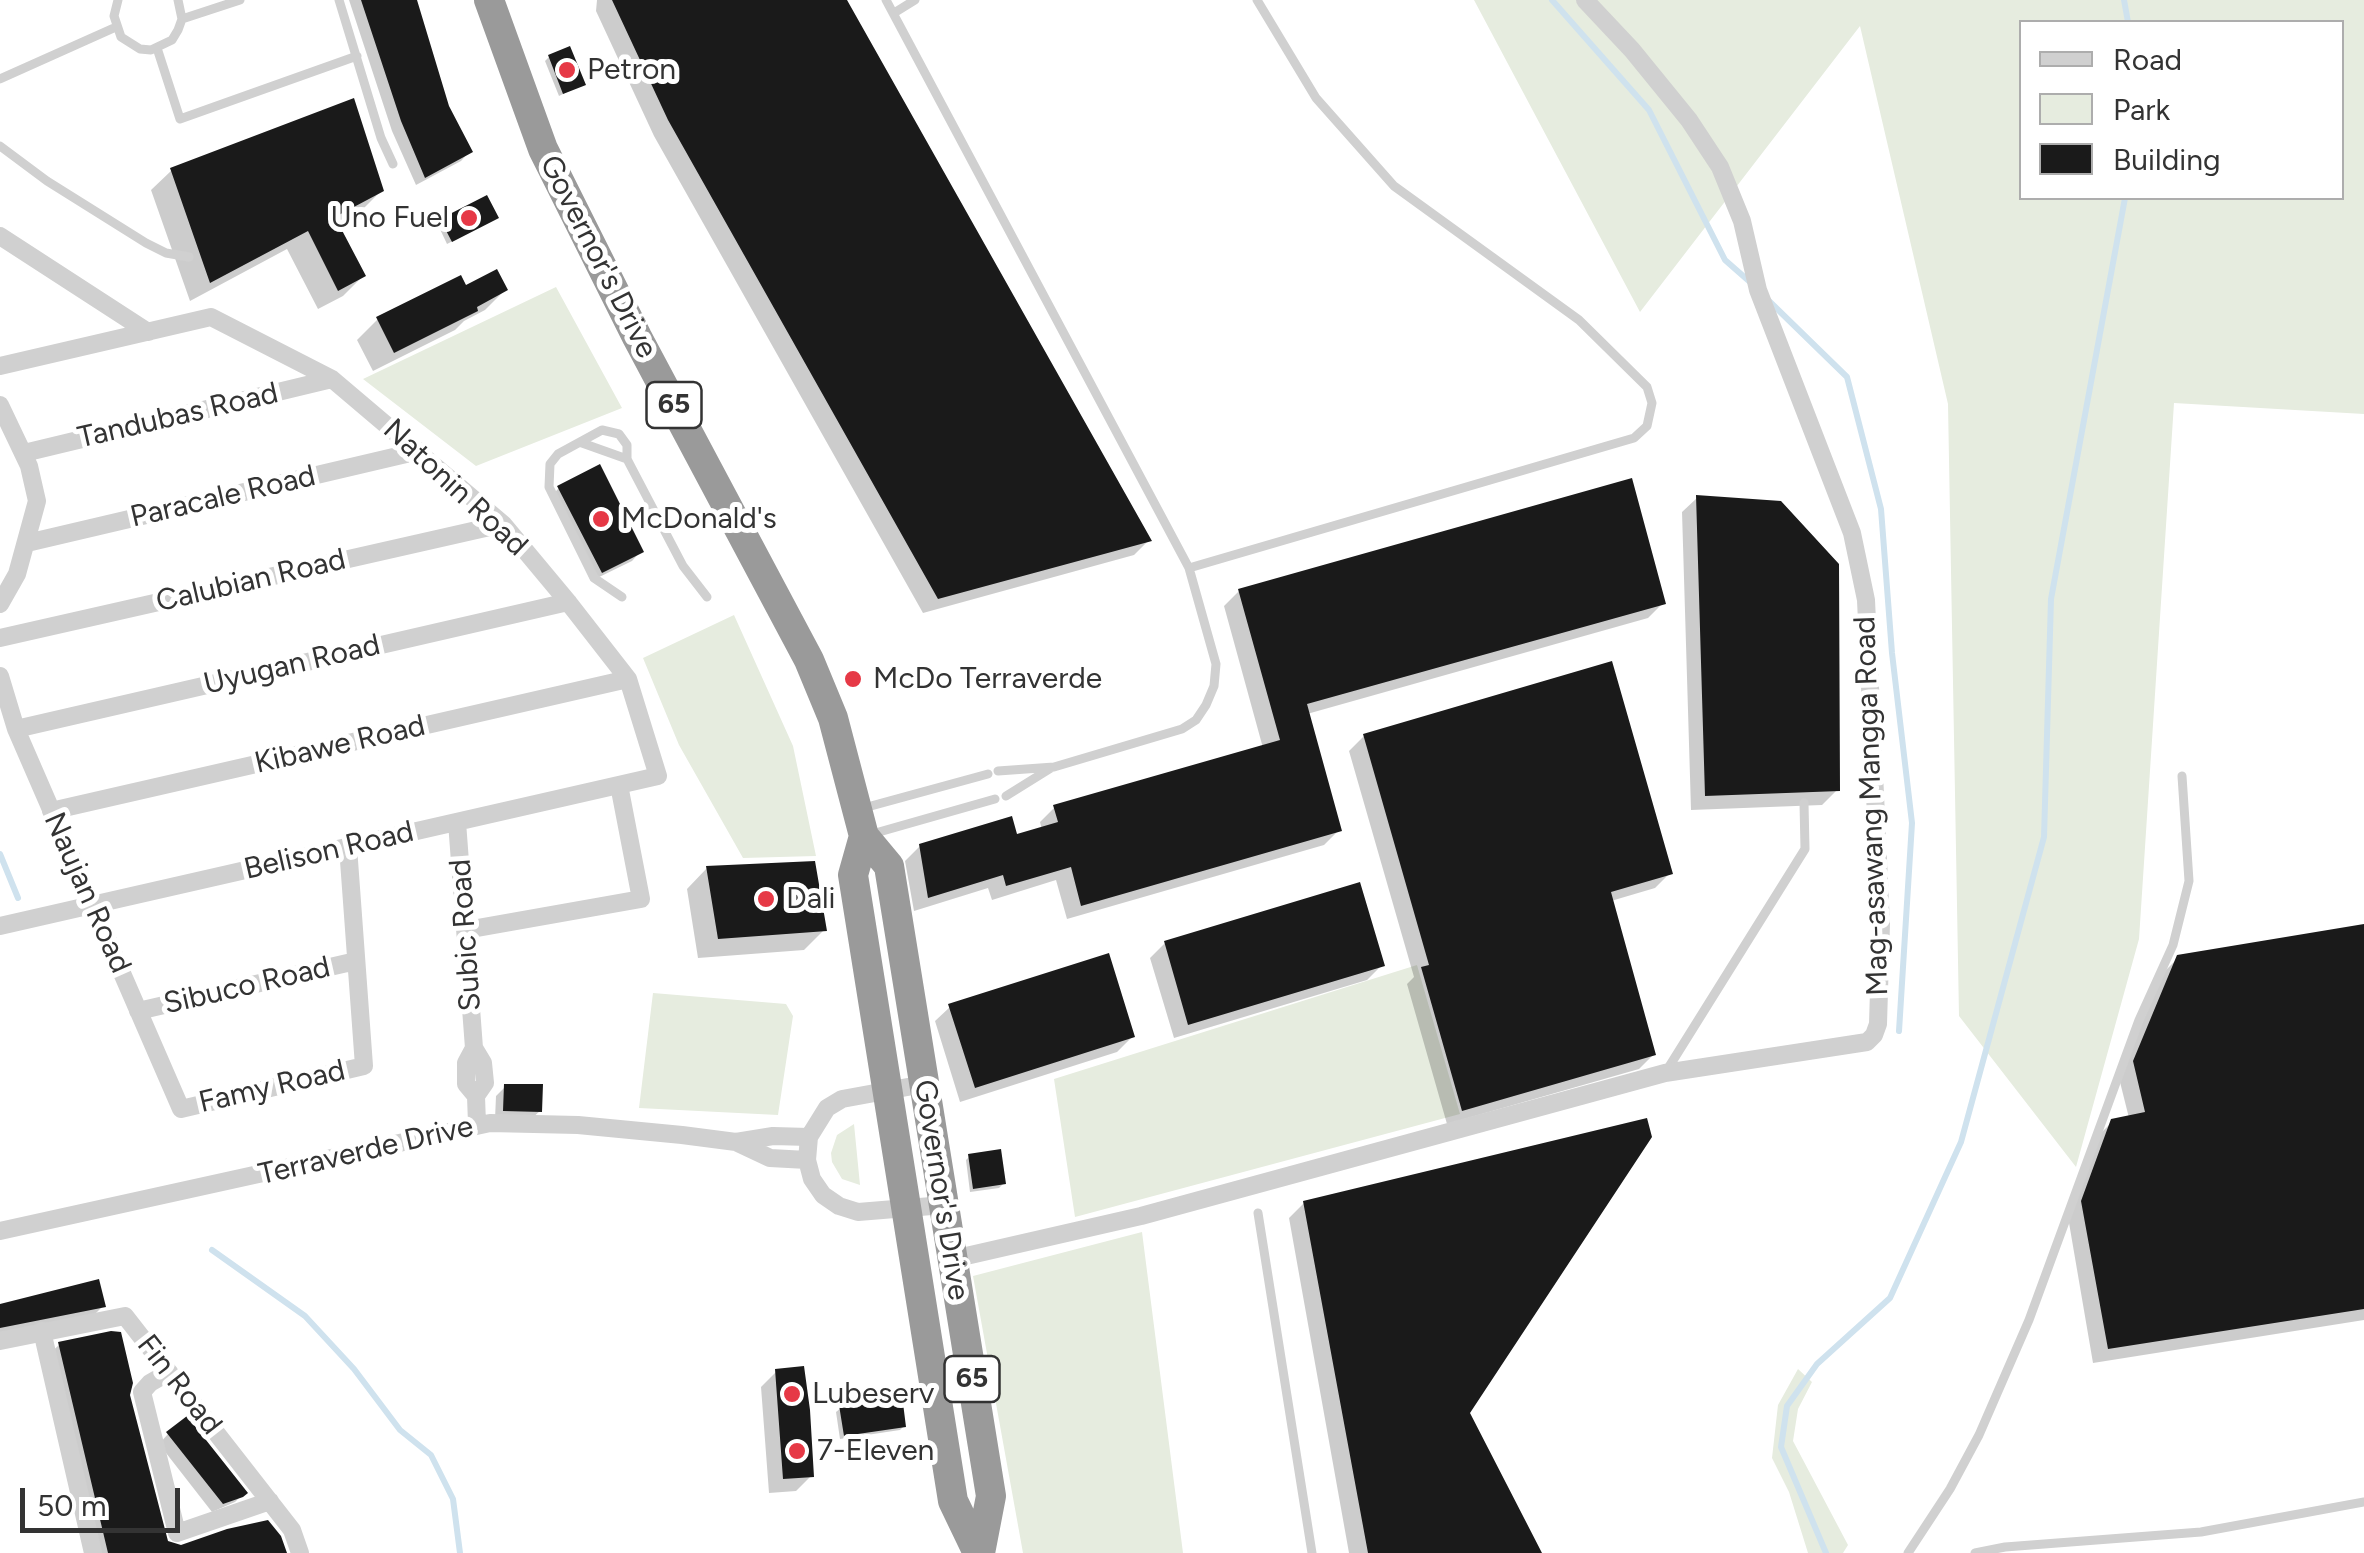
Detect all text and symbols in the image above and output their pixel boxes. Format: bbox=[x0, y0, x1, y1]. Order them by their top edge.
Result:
legend bbox=[2019, 20, 2344, 200]
text: Road bbox=[2113, 41, 2182, 78]
place label: Petron bbox=[587, 52, 676, 88]
marker: Petron bbox=[556, 59, 578, 81]
text: Park bbox=[2113, 91, 2170, 128]
text: Building bbox=[2113, 141, 2221, 178]
street label: Governor's Drive bbox=[531, 150, 665, 364]
place label: Uno Fuel bbox=[331, 200, 449, 236]
marker: Uno Fuel bbox=[458, 207, 480, 229]
street label: Tandubas Road bbox=[74, 375, 282, 457]
road number: 65 bbox=[646, 382, 702, 428]
street label: Natonin Road bbox=[375, 412, 535, 564]
street label: Paracale Road bbox=[127, 458, 319, 536]
place label: McDonald's bbox=[621, 501, 777, 537]
marker: McDonald's bbox=[590, 508, 612, 530]
street label: Calubian Road bbox=[153, 542, 349, 620]
street label: Mag-asawang Mangga Road bbox=[1847, 616, 1897, 996]
street label: Uyugan Road bbox=[200, 627, 384, 703]
place label: McDo Terraverde bbox=[873, 661, 1102, 697]
marker: McDo Terraverde bbox=[842, 668, 864, 690]
street label: Kibawe Road bbox=[251, 708, 429, 782]
street label: Naujan Road bbox=[36, 807, 138, 979]
street label: Belison Road bbox=[241, 814, 417, 888]
street label: Subic Road bbox=[443, 858, 489, 1012]
place label: Dali bbox=[786, 881, 835, 917]
marker: Dali bbox=[755, 888, 777, 910]
street label: Sibuco Road bbox=[160, 949, 334, 1023]
street label: Famy Road bbox=[195, 1053, 349, 1121]
street label: Governor's Drive bbox=[906, 1077, 976, 1303]
street label: Terraverde Drive bbox=[255, 1109, 477, 1193]
street label: Fin Road bbox=[129, 1328, 229, 1442]
road number: 65 bbox=[944, 1356, 1000, 1402]
place label: Lubeserv bbox=[812, 1376, 934, 1412]
marker: Lubeserv bbox=[781, 1383, 803, 1405]
place label: 7-Eleven bbox=[817, 1433, 934, 1469]
marker: 7-Eleven bbox=[786, 1440, 808, 1462]
scale bar bbox=[25, 1468, 185, 1530]
text: 50 m bbox=[37, 1487, 106, 1524]

